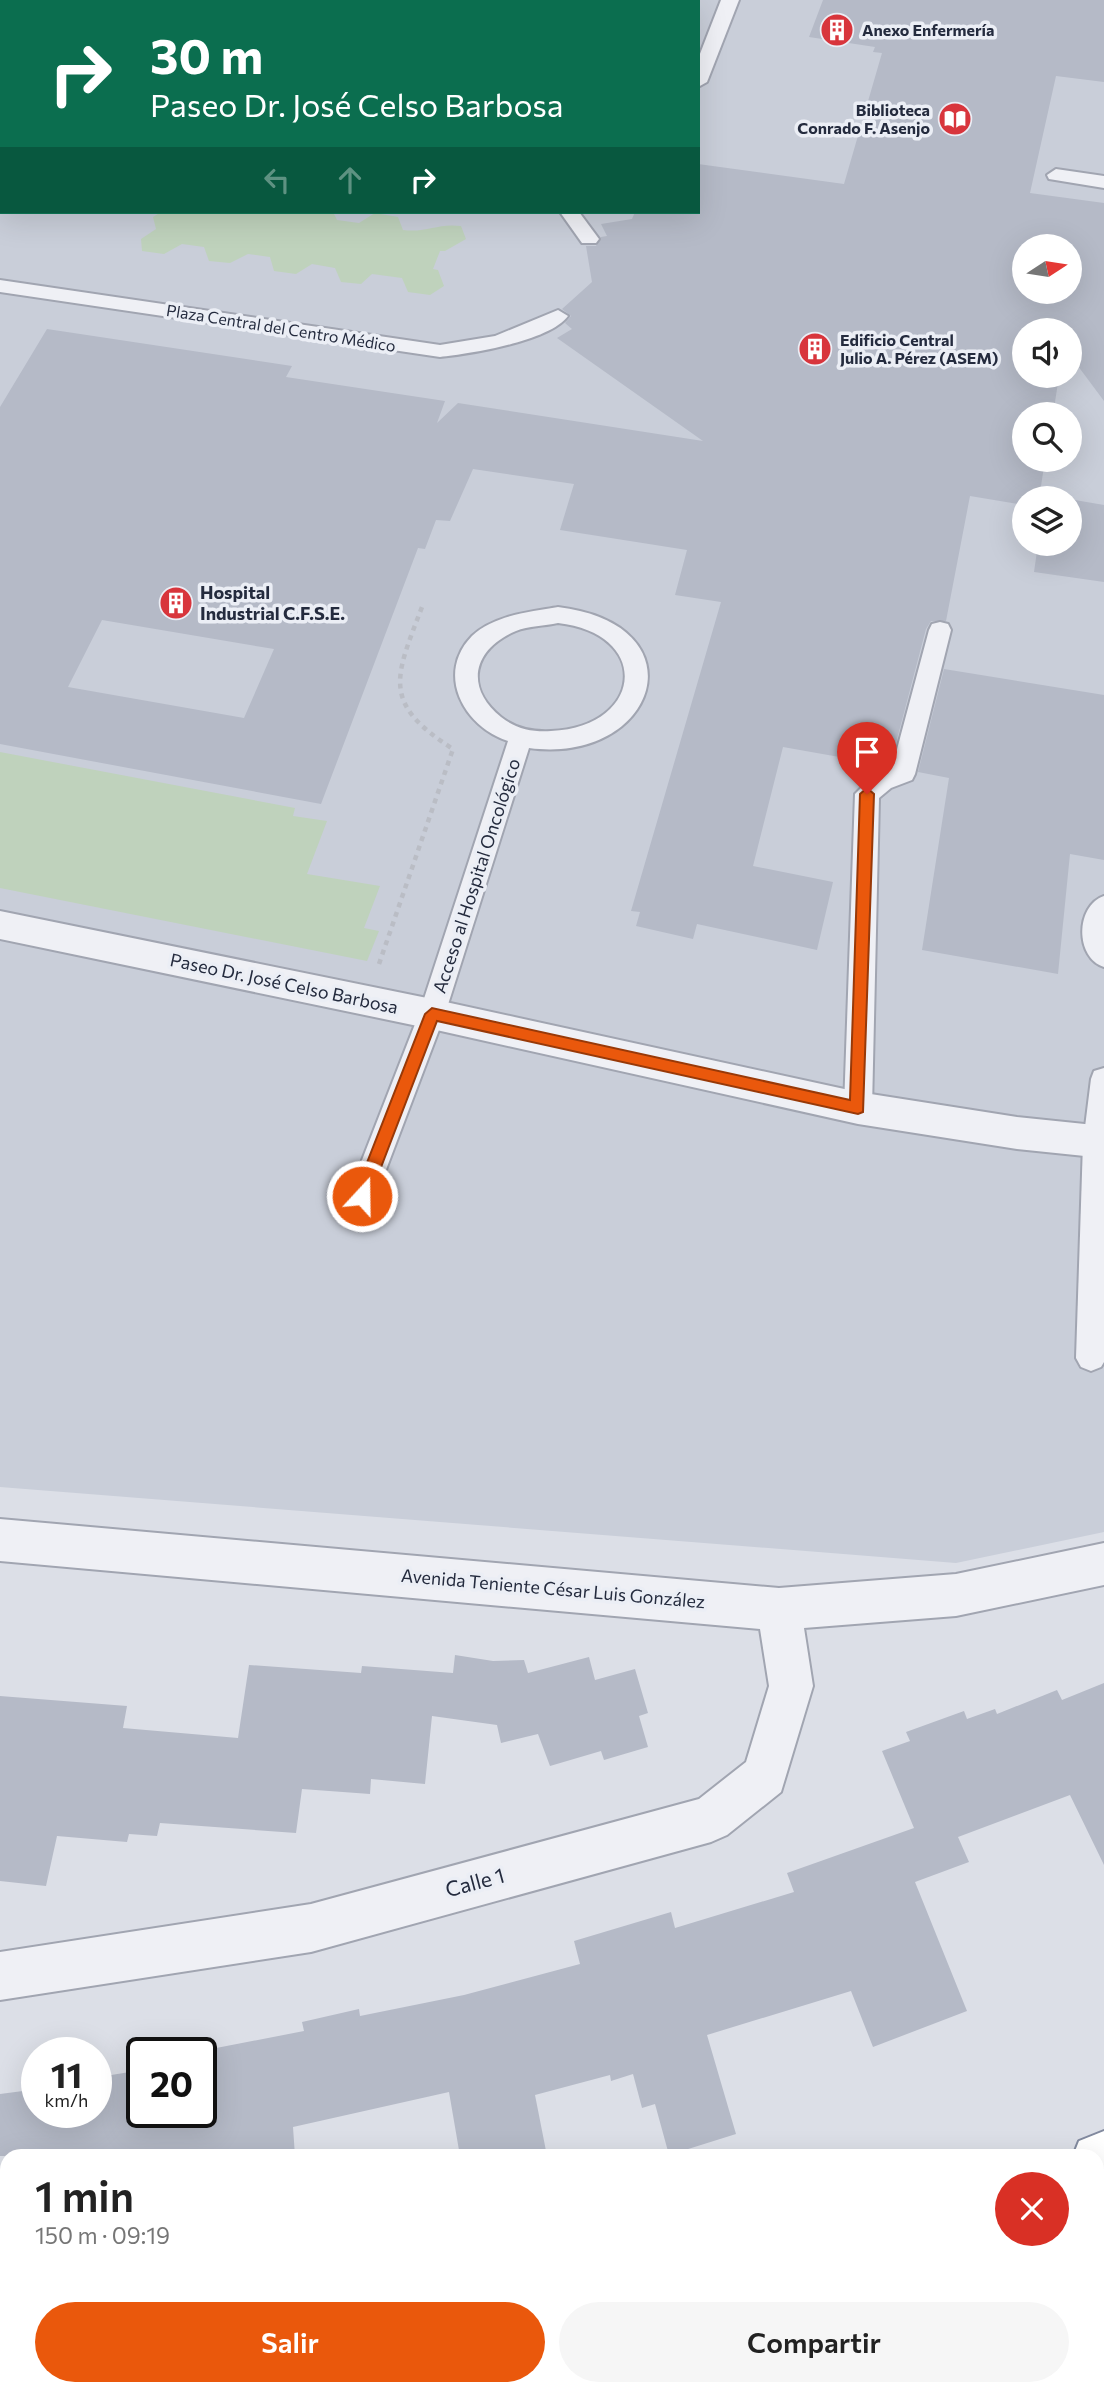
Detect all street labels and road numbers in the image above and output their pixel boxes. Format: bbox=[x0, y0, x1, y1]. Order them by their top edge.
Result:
street label: Plaza Central del Centro Médico bbox=[165, 300, 397, 355]
street label: Acceso al Hospital Oncológico bbox=[428, 756, 524, 996]
street label: Paseo Dr. José Celso Barbosa bbox=[168, 948, 400, 1018]
street label: Avenida Teniente César Luis González bbox=[400, 1564, 706, 1612]
street label: Calle 1 bbox=[442, 1862, 507, 1901]

